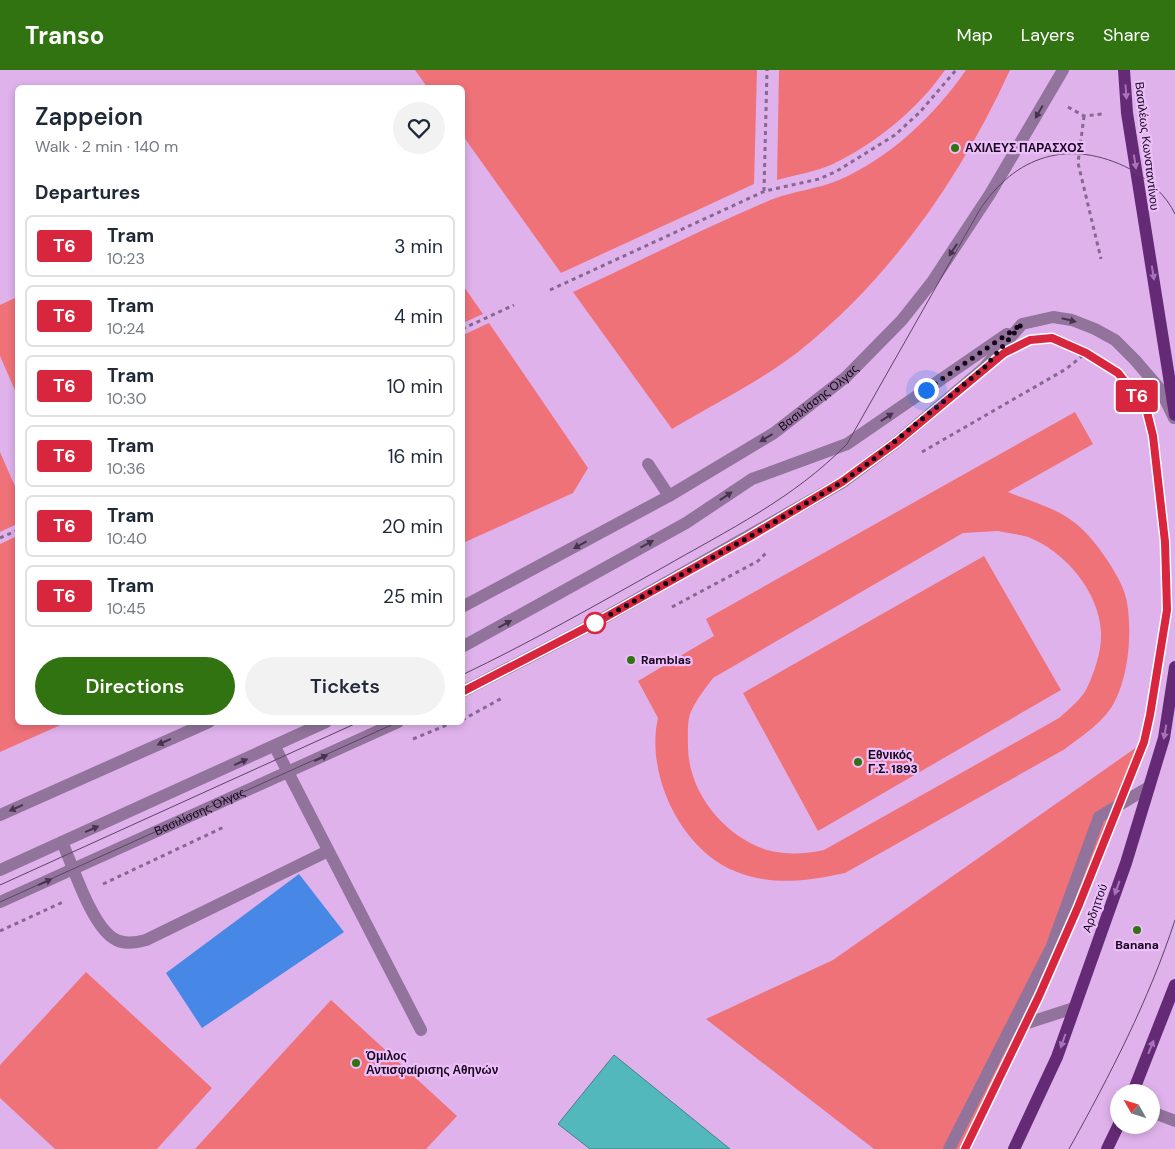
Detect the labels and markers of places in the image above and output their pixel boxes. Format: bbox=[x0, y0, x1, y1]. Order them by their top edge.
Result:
place label: ΑΧΙΛΕΥΣ ΠΑΡΑΣΧΟΣ bbox=[965, 140, 1084, 156]
marker: ΑΧΙΛΕΥΣ ΠΑΡΑΣΧΟΣ bbox=[949, 142, 961, 154]
unlabelled marker bbox=[584, 612, 606, 634]
place label: Ramblas bbox=[641, 652, 691, 668]
marker: Ramblas bbox=[625, 654, 637, 666]
place label: Εθνικός Γ.Σ. 1893 bbox=[868, 747, 918, 777]
marker: Εθνικός Γ.Σ. 1893 bbox=[852, 756, 864, 768]
marker: Banana bbox=[1131, 924, 1143, 936]
place label: Banana bbox=[1115, 937, 1159, 953]
place label: Όμιλος Αντισφαίρισης Αθηνών bbox=[365, 1048, 499, 1078]
marker: Όμιλος Αντισφαίρισης Αθηνών bbox=[350, 1057, 362, 1069]

